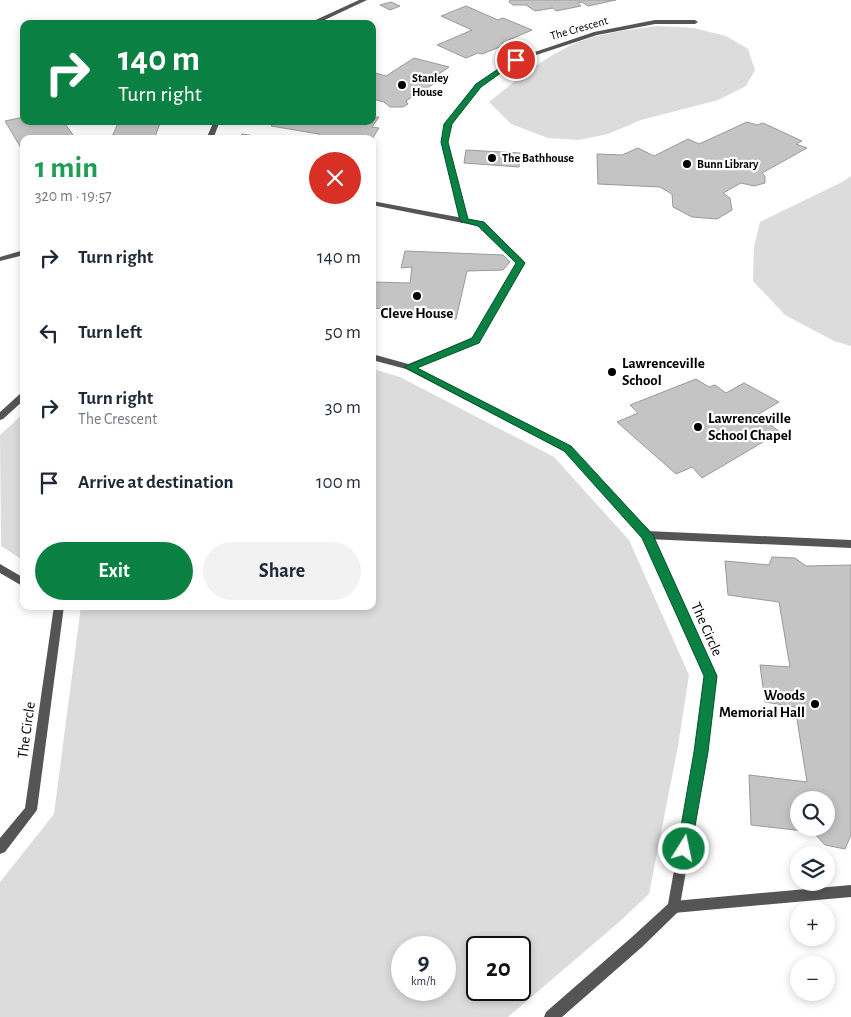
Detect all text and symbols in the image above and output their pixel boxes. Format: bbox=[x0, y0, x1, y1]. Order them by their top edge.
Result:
street label: The Crescent bbox=[549, 14, 609, 42]
pin bbox=[495, 39, 537, 81]
icon: right bbox=[35, 40, 100, 105]
text: 140 m bbox=[118, 42, 200, 77]
icon: arrive bbox=[502, 46, 530, 74]
place label: Stanley House bbox=[412, 72, 449, 98]
marker: Stanley House bbox=[396, 79, 408, 91]
text: Turn right bbox=[118, 83, 202, 105]
button: close bbox=[309, 152, 361, 204]
marker: The Bathhouse bbox=[486, 152, 498, 164]
place label: The Bathhouse bbox=[502, 152, 574, 164]
text: 1 min bbox=[35, 153, 98, 183]
marker: Bunn Library bbox=[681, 158, 693, 170]
place label: Bunn Library bbox=[697, 158, 759, 171]
text: 320 m · 19:57 bbox=[35, 188, 112, 204]
icon: right bbox=[35, 244, 63, 272]
text: Turn right bbox=[78, 248, 153, 267]
text: 140 m bbox=[317, 248, 361, 267]
marker: Cleve House bbox=[411, 290, 423, 302]
place label: Cleve House bbox=[381, 306, 453, 321]
icon: left bbox=[35, 319, 63, 347]
text: Turn left bbox=[78, 323, 142, 342]
text: 50 m bbox=[325, 323, 361, 342]
place label: Lawrenceville School bbox=[622, 356, 705, 388]
marker: Lawrenceville School bbox=[606, 366, 618, 378]
text: Turn right bbox=[78, 389, 153, 408]
icon: right bbox=[35, 394, 63, 422]
text: 30 m bbox=[325, 398, 361, 417]
text: The Crescent bbox=[78, 411, 157, 427]
place label: Lawrenceville School Chapel bbox=[708, 411, 792, 443]
marker: Lawrenceville School Chapel bbox=[692, 421, 704, 433]
icon: arrive bbox=[35, 469, 63, 497]
text: Arrive at destination bbox=[78, 473, 234, 492]
text: 100 m bbox=[316, 473, 361, 492]
button: Exit bbox=[35, 542, 193, 600]
button: Share bbox=[203, 542, 361, 600]
street label: The Circle bbox=[688, 600, 725, 658]
place label: Woods Memorial Hall bbox=[719, 688, 805, 720]
marker: Woods Memorial Hall bbox=[809, 698, 821, 710]
street label: The Circle bbox=[15, 701, 38, 759]
map controls bbox=[790, 791, 835, 1001]
button: search bbox=[790, 791, 835, 836]
position arrow bbox=[657, 822, 709, 874]
button: layers bbox=[790, 846, 835, 891]
button: + bbox=[790, 901, 835, 946]
speed limit sign: 20 bbox=[466, 936, 531, 1001]
text: 9 bbox=[417, 950, 430, 975]
button: − bbox=[790, 956, 835, 1001]
text: km/h bbox=[411, 975, 436, 987]

